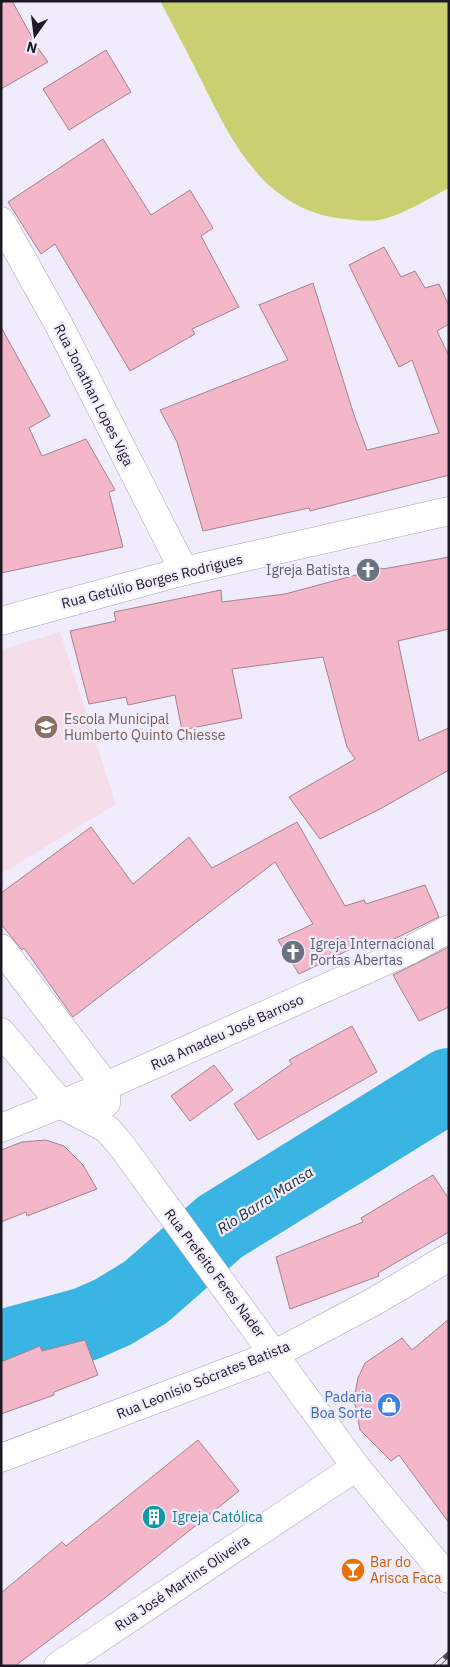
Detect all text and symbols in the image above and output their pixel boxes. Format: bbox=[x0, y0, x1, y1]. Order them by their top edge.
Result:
north arrow bbox=[10, 10, 60, 60]
text: N bbox=[25, 38, 39, 58]
street label: Rua Jonathan Lopes Viga bbox=[50, 321, 138, 470]
street label: Rua Getúlio Borges Rodrigues bbox=[59, 550, 245, 612]
church icon: Igreja Batista bbox=[355, 557, 381, 583]
place label: Igreja Batista bbox=[266, 561, 351, 579]
place label: Escola Municipal Humberto Quinto Chiesse bbox=[64, 710, 226, 744]
school or university icon: Escola Municipal Humberto Quinto Chiesse bbox=[33, 714, 59, 740]
place label: Igreja Internacional Portas Abertas bbox=[310, 935, 434, 969]
church icon: Igreja Internacional Portas Abertas bbox=[280, 939, 306, 965]
street label: Rua Amadeu José Barroso bbox=[148, 990, 306, 1074]
water label: Rio Barra Mansa bbox=[213, 1162, 317, 1238]
street label: Rua Prefeito Feres Nader bbox=[161, 1205, 269, 1341]
street label: Rua Leonísio Sócrates Batista bbox=[114, 1337, 293, 1423]
place label: Padaria Boa Sorte bbox=[311, 1388, 373, 1422]
shop icon: Padaria Boa Sorte bbox=[376, 1392, 402, 1418]
building icon: Igreja Católica bbox=[141, 1504, 167, 1530]
place label: Igreja Católica bbox=[172, 1508, 263, 1526]
street label: Rua José Martins Oliveira bbox=[111, 1531, 253, 1635]
place label: Bar do Arisca Faca bbox=[370, 1553, 442, 1587]
bar icon: Bar do Arisca Faca bbox=[340, 1557, 366, 1583]

